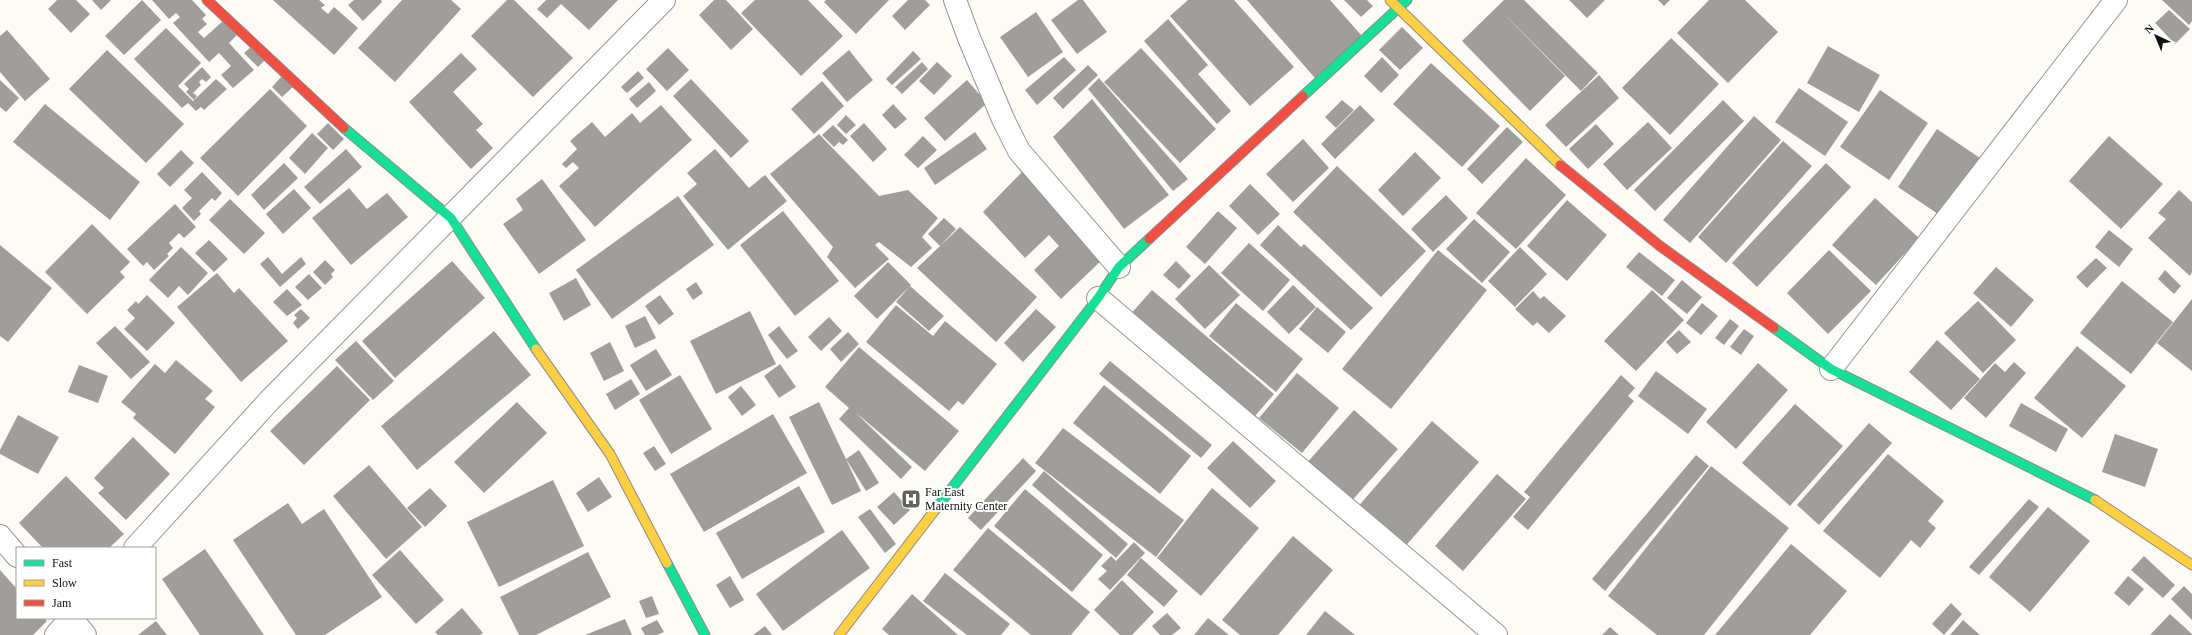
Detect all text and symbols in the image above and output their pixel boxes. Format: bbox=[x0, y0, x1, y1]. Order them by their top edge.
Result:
north arrow bbox=[2136, 16, 2176, 56]
text: N bbox=[2142, 22, 2156, 36]
place label: Far East Maternity Center bbox=[925, 485, 1007, 513]
hospital icon: Far East Maternity Center bbox=[900, 488, 922, 510]
legend bbox=[16, 547, 156, 619]
text: Fast bbox=[52, 556, 73, 570]
text: Slow bbox=[52, 576, 77, 590]
text: Jam bbox=[52, 596, 72, 610]

